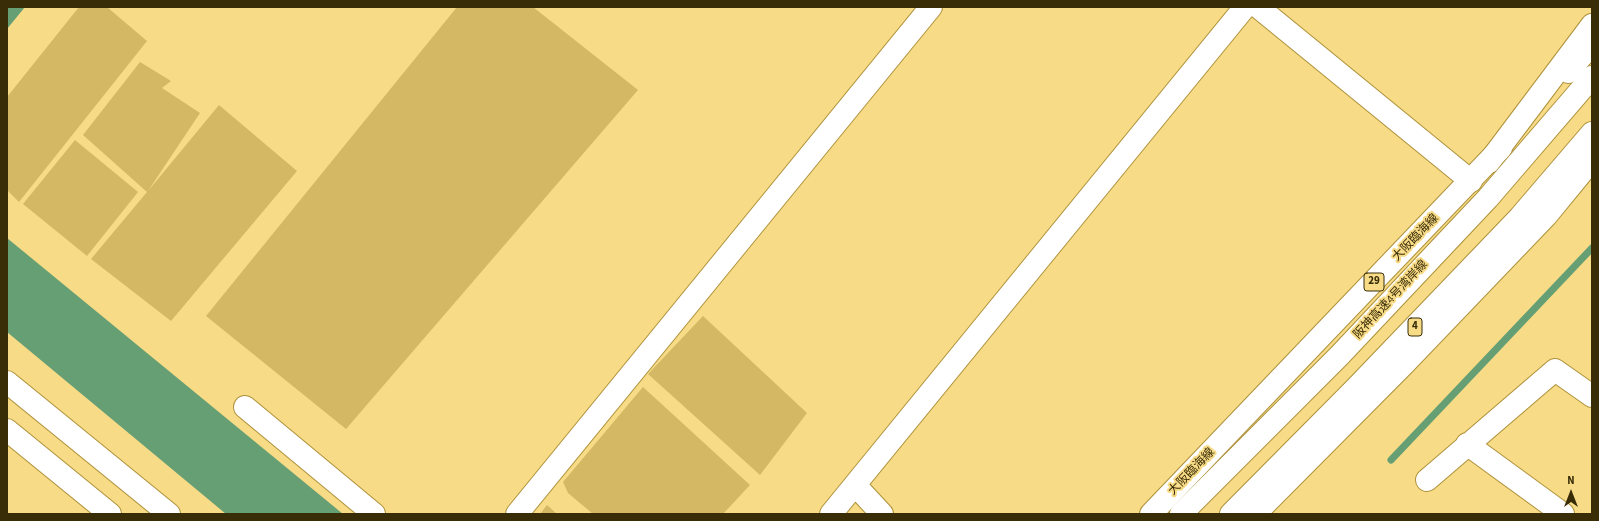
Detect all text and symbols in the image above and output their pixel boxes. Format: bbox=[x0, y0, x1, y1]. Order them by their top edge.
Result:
street label: 大阪臨海線 bbox=[1390, 211, 1442, 265]
street label: 阪神高速4号湾岸線 bbox=[1351, 258, 1431, 342]
road number: 29 bbox=[1364, 273, 1384, 291]
road number: 4 bbox=[1408, 318, 1422, 336]
street label: 大阪臨海線 bbox=[1166, 445, 1218, 499]
north arrow bbox=[1551, 473, 1591, 513]
text: N bbox=[1567, 473, 1575, 488]

